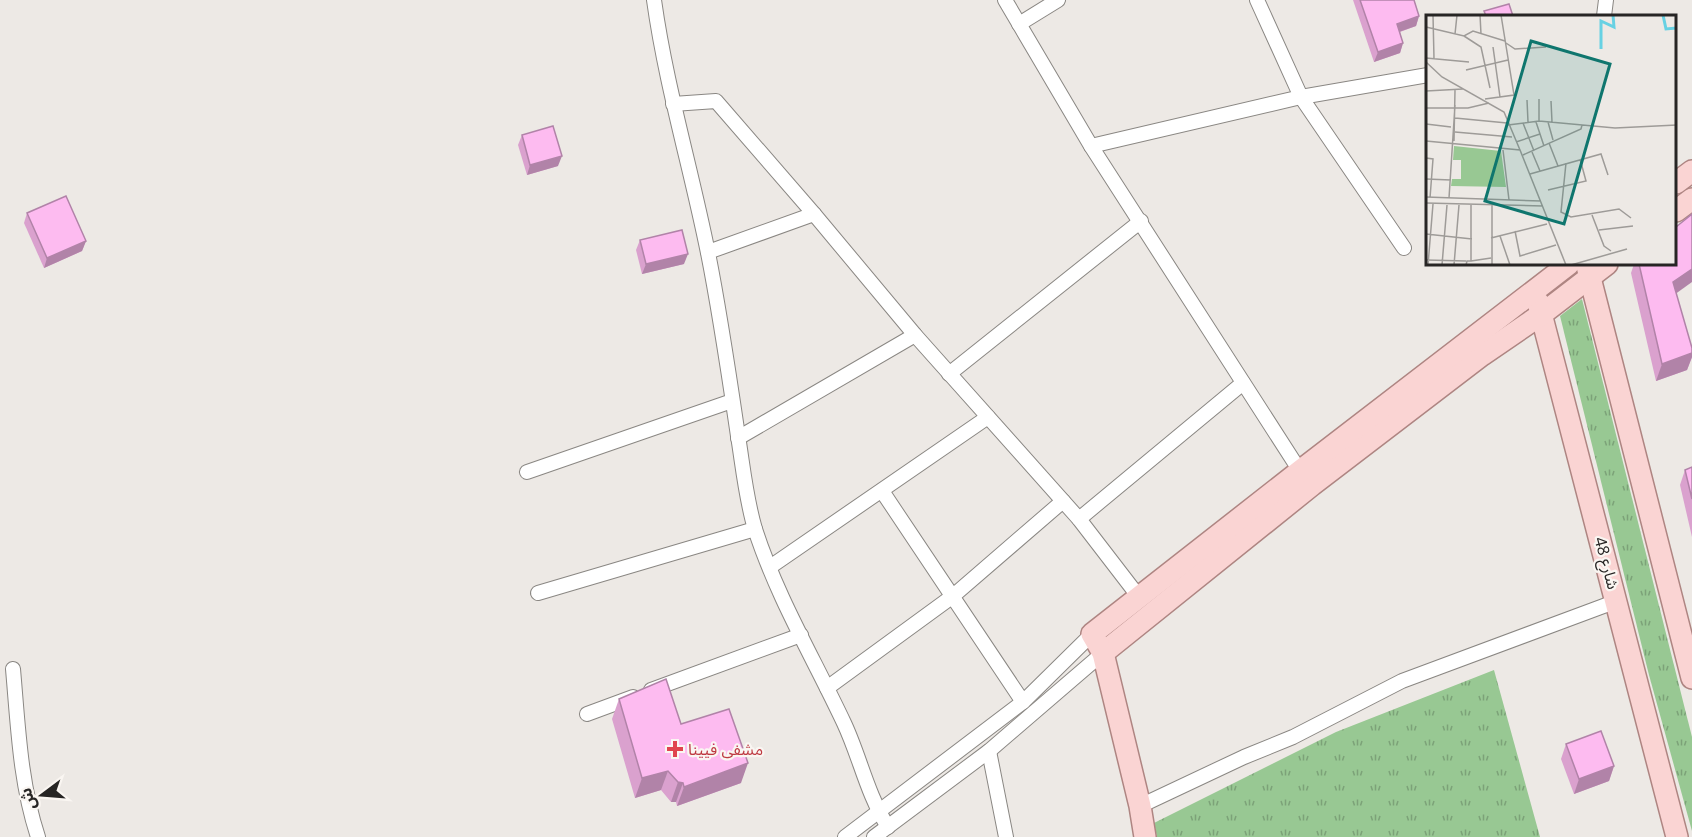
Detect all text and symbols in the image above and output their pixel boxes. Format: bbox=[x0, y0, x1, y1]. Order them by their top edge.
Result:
inset map bbox=[1426, 15, 1677, 266]
street label: 48 شارع bbox=[1588, 534, 1625, 592]
place label: مشفى فيينا bbox=[688, 738, 763, 760]
marker: مشفى فيينا bbox=[666, 740, 684, 758]
north arrow bbox=[12, 765, 72, 825]
text: ش bbox=[14, 785, 41, 813]

